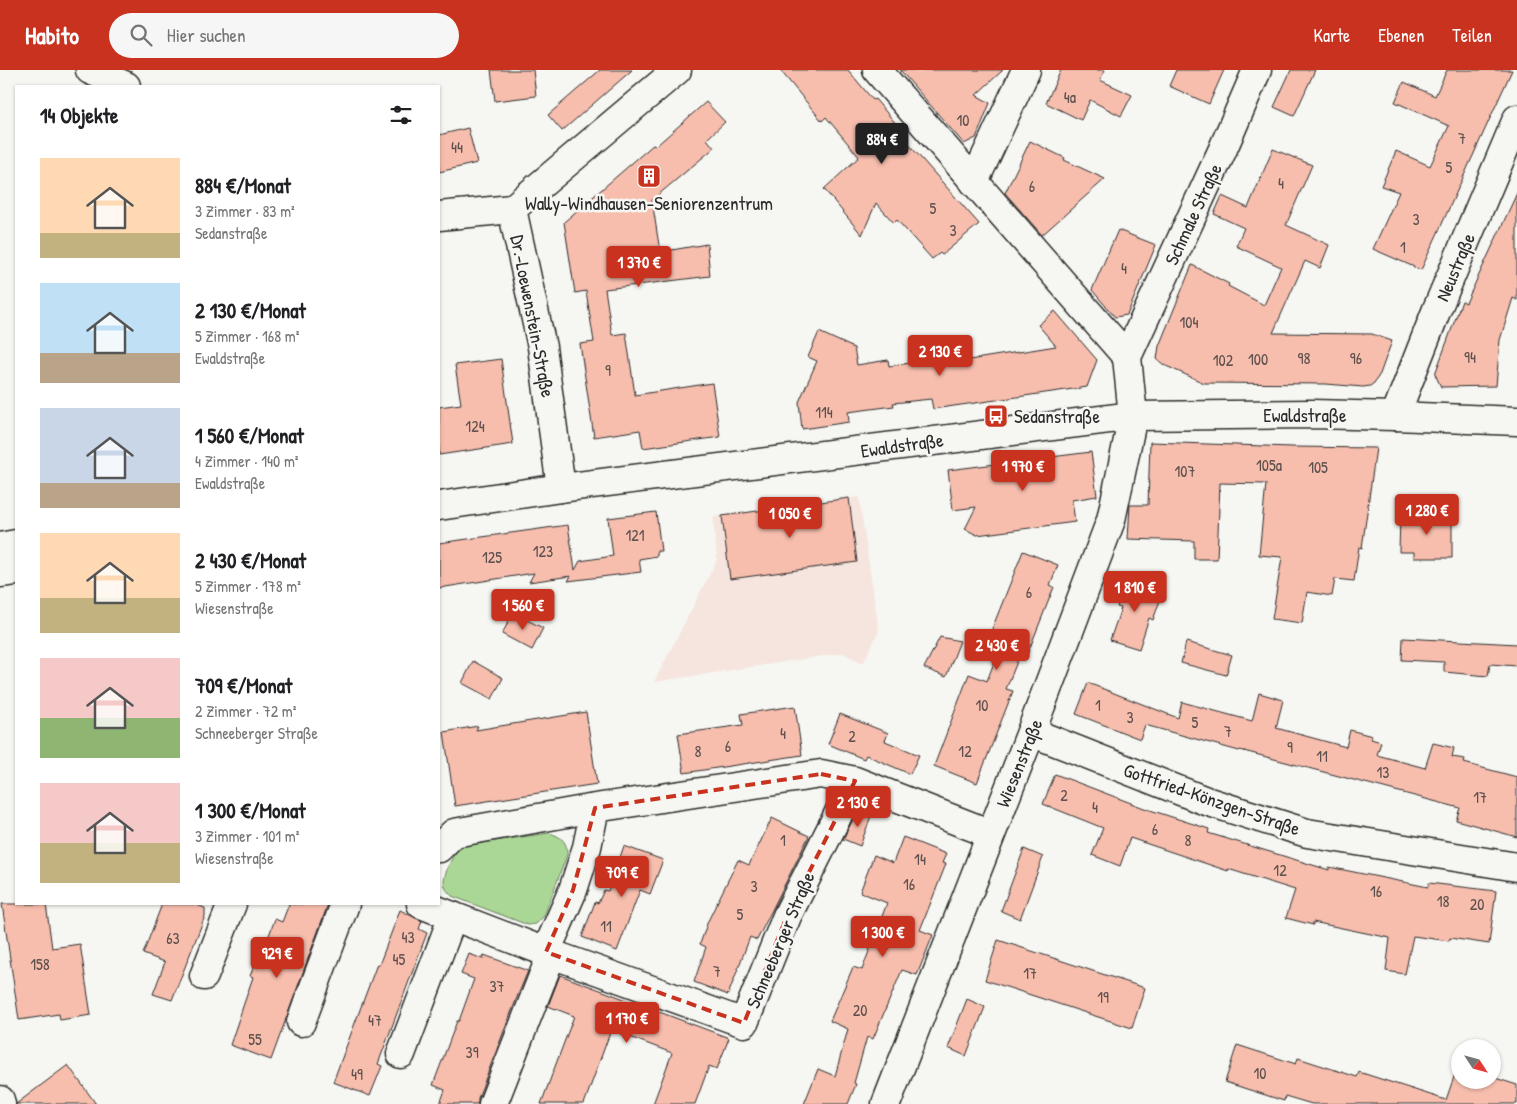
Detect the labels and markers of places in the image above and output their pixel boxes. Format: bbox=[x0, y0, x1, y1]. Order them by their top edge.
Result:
pin: 884 € bbox=[847, 122, 917, 165]
building icon: Wally-Windhausen-Seniorenzentrum bbox=[636, 163, 662, 189]
place label: Wally-Windhausen-Seniorenzentrum bbox=[525, 190, 773, 216]
pin: 1 370 € bbox=[593, 246, 685, 288]
pin: 2 130 € bbox=[894, 334, 986, 377]
bus stop icon: Sedanstraße bbox=[983, 403, 1009, 429]
place label: Sedanstraße bbox=[1014, 403, 1100, 429]
pin: 1 970 € bbox=[977, 450, 1069, 492]
pin: 1 280 € bbox=[1381, 494, 1473, 536]
pin: 1 050 € bbox=[744, 496, 836, 539]
pin: 1 810 € bbox=[1089, 570, 1181, 613]
pin: 1 560 € bbox=[477, 588, 569, 631]
pin: 2 430 € bbox=[951, 628, 1043, 671]
pin: 2 130 € bbox=[812, 786, 904, 828]
pin: 709 € bbox=[587, 856, 657, 898]
pin: 1 300 € bbox=[837, 916, 929, 958]
pin: 929 € bbox=[242, 936, 312, 979]
pin: 1 170 € bbox=[581, 1002, 673, 1044]

